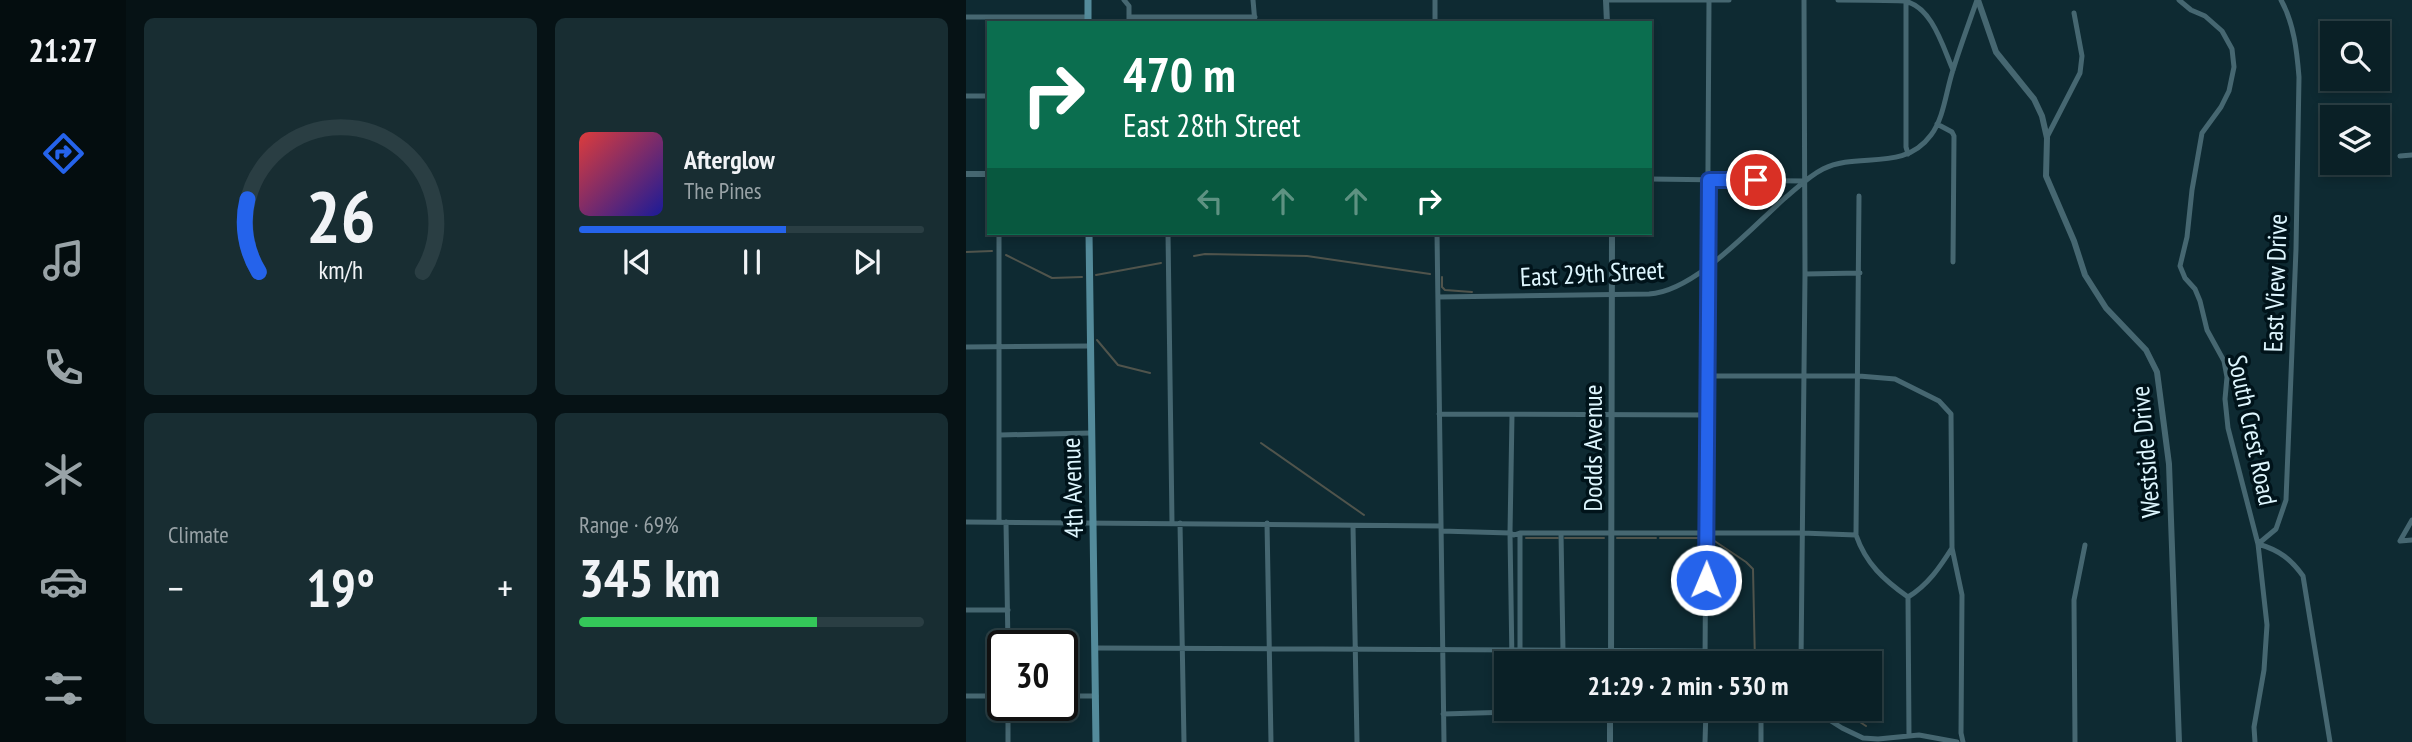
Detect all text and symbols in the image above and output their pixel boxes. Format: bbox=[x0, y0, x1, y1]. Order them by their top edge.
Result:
map controls bbox=[2320, 21, 2390, 175]
button: search bbox=[2320, 21, 2390, 91]
text: 21:27 bbox=[28, 29, 98, 71]
text: 470 m bbox=[1123, 42, 1236, 106]
icon: right bbox=[1008, 49, 1099, 140]
text: East 28th Street bbox=[1123, 104, 1301, 146]
button: layers bbox=[2320, 105, 2390, 175]
icon: directions bbox=[39, 129, 88, 178]
text: Afterglow bbox=[684, 143, 775, 176]
pin bbox=[1726, 150, 1786, 210]
icon: arrive bbox=[1737, 161, 1775, 199]
text: 26 bbox=[306, 169, 375, 263]
text: The Pines bbox=[684, 176, 762, 205]
icon: left bbox=[1191, 182, 1229, 220]
icon: ahead bbox=[1264, 182, 1302, 220]
icon: ahead bbox=[1337, 182, 1375, 220]
icon: right bbox=[1410, 182, 1448, 220]
street label: East View Drive bbox=[2256, 213, 2294, 353]
icon: music bbox=[39, 236, 88, 285]
icon: previous bbox=[618, 243, 656, 281]
icon: pause bbox=[733, 243, 771, 281]
icon: next bbox=[848, 243, 886, 281]
street label: East 29th Street bbox=[1519, 253, 1665, 293]
text: km/h bbox=[318, 254, 363, 286]
icon: phone bbox=[39, 343, 88, 392]
street label: South Crest Road bbox=[2221, 352, 2285, 508]
street label: Dodds Avenue bbox=[1576, 385, 1609, 511]
street label: Westside Drive bbox=[2123, 385, 2167, 519]
street label: 4th Avenue bbox=[1054, 437, 1090, 539]
icon: climate bbox=[39, 450, 88, 499]
text: Range · 69% bbox=[579, 510, 679, 539]
text: Climate bbox=[168, 520, 229, 549]
position arrow bbox=[1669, 543, 1743, 617]
text: 345 km bbox=[579, 544, 720, 611]
text: 19° bbox=[306, 554, 375, 621]
icon: car bbox=[39, 557, 88, 606]
text: − bbox=[168, 563, 184, 612]
text: + bbox=[497, 563, 513, 612]
speed limit sign: 30 bbox=[987, 630, 1078, 721]
icon: filters bbox=[39, 664, 88, 713]
text: 21:29 · 2 min · 530 m bbox=[1588, 669, 1788, 702]

